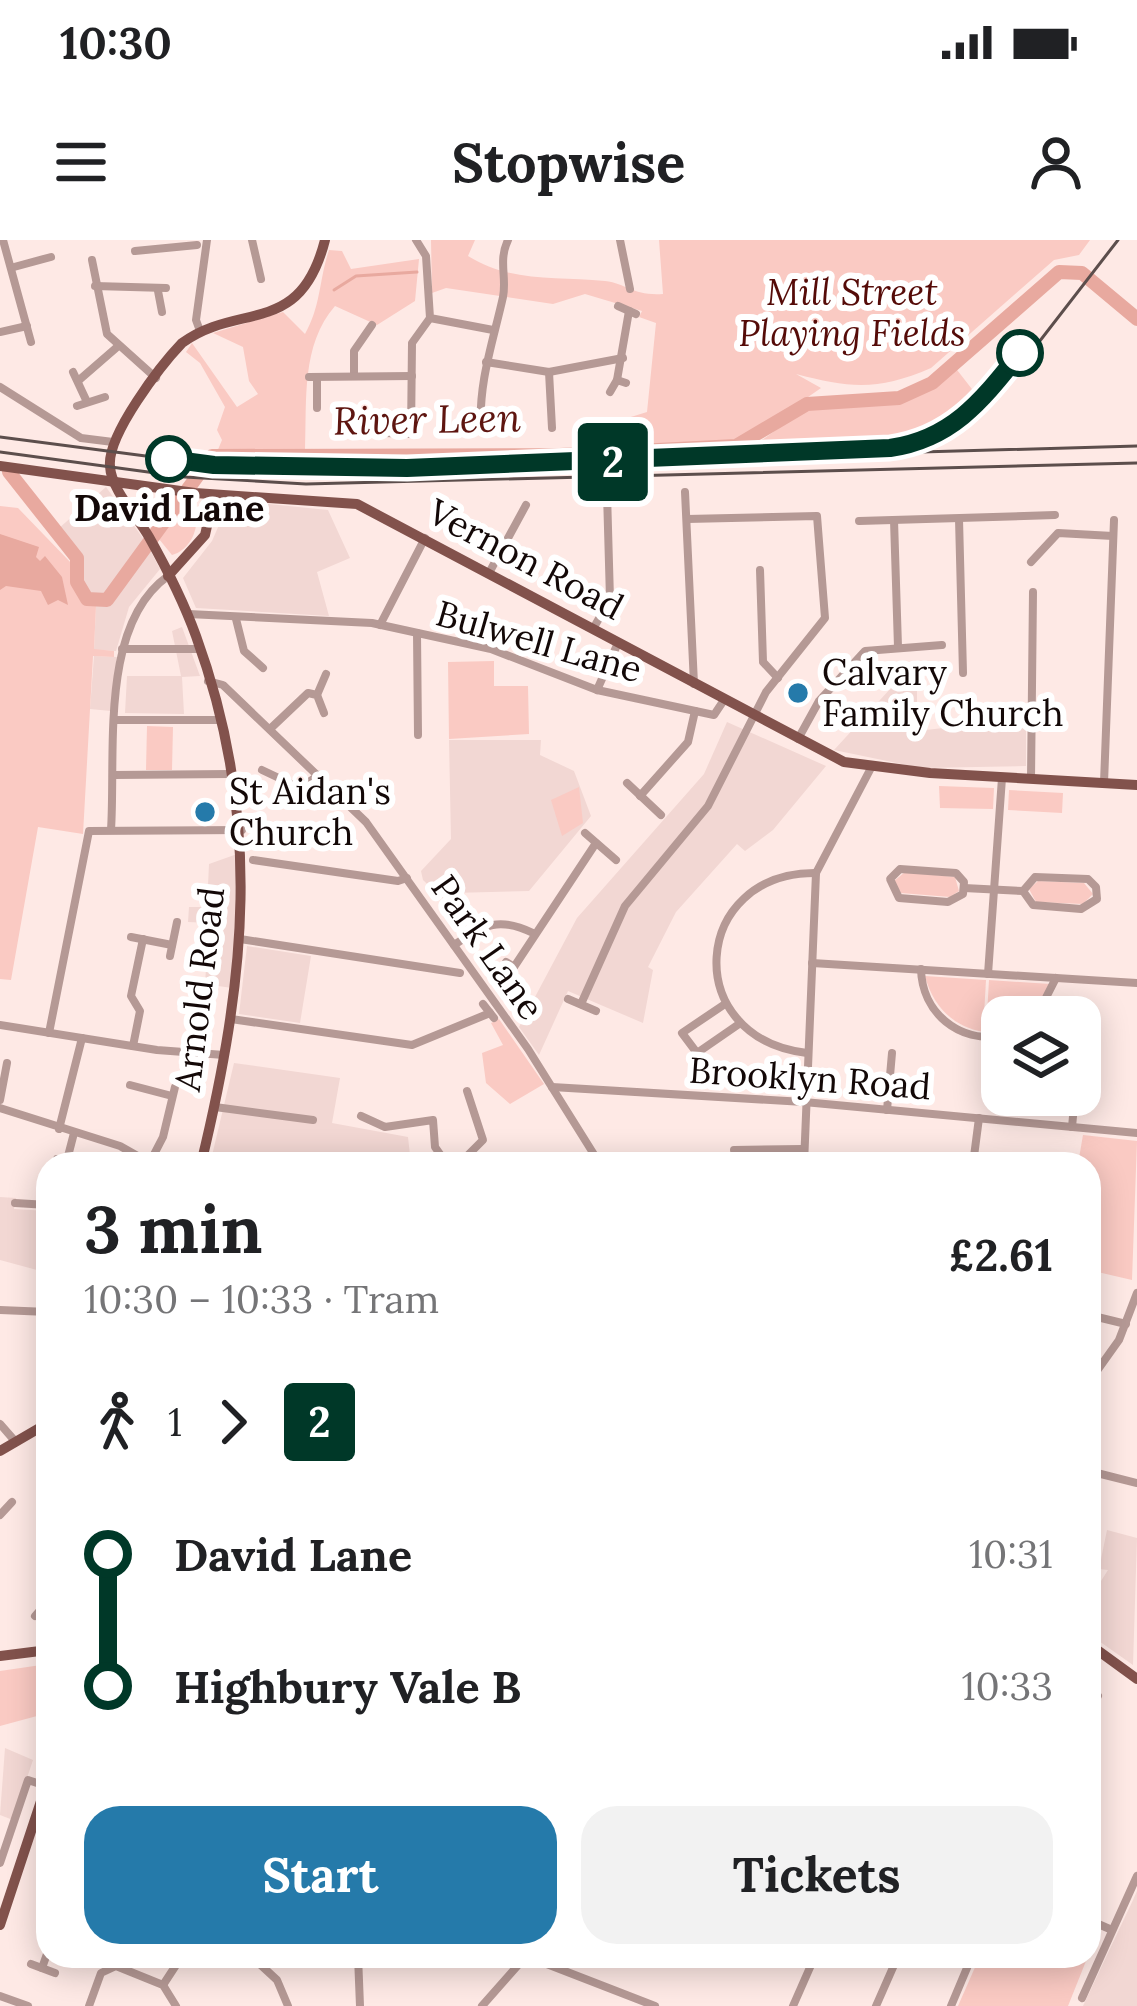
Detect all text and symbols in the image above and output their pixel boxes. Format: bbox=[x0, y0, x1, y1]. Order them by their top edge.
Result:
text: 10:30 bbox=[60, 14, 172, 71]
text: Stopwise bbox=[452, 128, 685, 197]
icon: menu bbox=[48, 129, 114, 195]
icon: person bbox=[1023, 129, 1089, 195]
park label: Mill Street Playing Fields bbox=[739, 269, 965, 356]
unlabelled marker bbox=[998, 331, 1042, 375]
water label: River Leen bbox=[333, 392, 521, 446]
line badge: 2 bbox=[574, 423, 652, 501]
text: 2 bbox=[602, 435, 624, 489]
marker: David Lane bbox=[147, 437, 191, 481]
place label: David Lane bbox=[74, 485, 264, 531]
street label: Vernon Road bbox=[419, 488, 632, 630]
street label: Bulwell Lane bbox=[431, 590, 647, 692]
place label: Calvary Family Church bbox=[822, 649, 1064, 736]
marker: Calvary Family Church bbox=[785, 680, 811, 706]
place label: St Aidan's Church bbox=[229, 768, 391, 855]
marker: St Aidan's Church bbox=[192, 799, 218, 825]
street label: Park Lane bbox=[422, 866, 554, 1028]
street label: Arnold Road bbox=[164, 884, 234, 1095]
map controls bbox=[981, 996, 1101, 1116]
button: layers bbox=[981, 996, 1101, 1116]
street label: Brooklyn Road bbox=[688, 1047, 932, 1109]
text: 3 min bbox=[84, 1187, 263, 1271]
text: £2.61 bbox=[949, 1226, 1053, 1283]
text: 10:30 – 10:33 · Tram bbox=[84, 1274, 440, 1324]
icon: walk bbox=[84, 1389, 150, 1455]
icon: forward bbox=[200, 1389, 266, 1455]
text: 2 bbox=[308, 1395, 331, 1449]
text: 1 bbox=[168, 1397, 182, 1447]
text: David Lane bbox=[174, 1526, 412, 1583]
text: 10:31 bbox=[969, 1529, 1053, 1579]
text: Highbury Vale B bbox=[174, 1658, 521, 1715]
text: 10:33 bbox=[961, 1661, 1053, 1711]
button: Start bbox=[84, 1806, 557, 1944]
button: Tickets bbox=[581, 1806, 1053, 1944]

